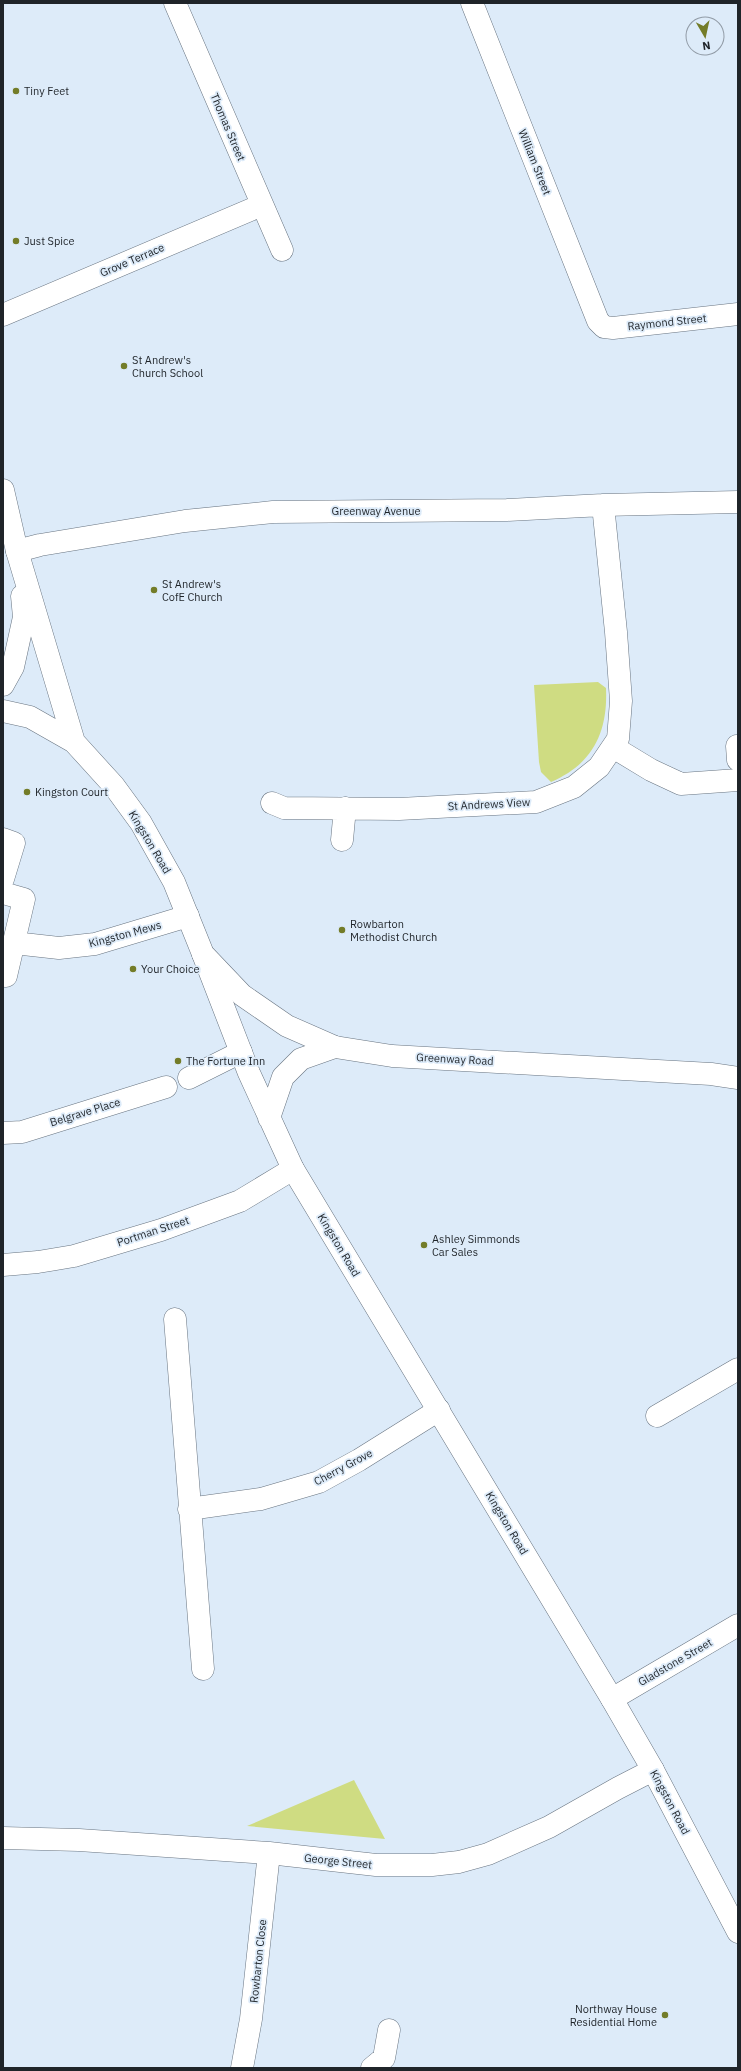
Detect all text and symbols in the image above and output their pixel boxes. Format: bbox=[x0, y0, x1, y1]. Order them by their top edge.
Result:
north arrow bbox=[685, 16, 725, 56]
text: N bbox=[702, 38, 712, 53]
place label: Tiny Feet bbox=[24, 84, 69, 98]
marker: Tiny Feet bbox=[11, 86, 21, 96]
street label: Thomas Street bbox=[207, 91, 249, 163]
street label: William Street bbox=[515, 127, 555, 197]
place label: Just Spice bbox=[24, 234, 75, 248]
marker: Just Spice bbox=[11, 236, 21, 246]
street label: Grove Terrace bbox=[98, 240, 166, 280]
street label: Raymond Street bbox=[627, 311, 707, 333]
place label: St Andrew's Church School bbox=[132, 353, 203, 380]
marker: St Andrew's Church School bbox=[119, 361, 129, 371]
street label: Greenway Avenue bbox=[332, 504, 420, 518]
place label: St Andrew's CofE Church bbox=[162, 577, 223, 604]
marker: St Andrew's CofE Church bbox=[149, 585, 159, 595]
place label: Kingston Court bbox=[35, 785, 108, 799]
marker: Kingston Court bbox=[22, 787, 32, 797]
street label: St Andrews View bbox=[447, 795, 531, 813]
street label: Kingston Road bbox=[126, 808, 174, 876]
place label: Rowbarton Methodist Church bbox=[350, 917, 437, 944]
street label: Kingston Mews bbox=[87, 918, 163, 950]
marker: Rowbarton Methodist Church bbox=[337, 925, 347, 935]
place label: Your Choice bbox=[141, 962, 200, 976]
marker: Your Choice bbox=[128, 964, 138, 974]
street label: Greenway Road bbox=[416, 1050, 494, 1068]
place label: The Fortune Inn bbox=[186, 1054, 265, 1068]
marker: The Fortune Inn bbox=[173, 1056, 183, 1066]
street label: Belgrave Place bbox=[48, 1095, 122, 1129]
street label: Kingston Road bbox=[315, 1211, 363, 1279]
street label: Portman Street bbox=[115, 1213, 191, 1249]
place label: Ashley Simmonds Car Sales bbox=[432, 1232, 520, 1259]
marker: Ashley Simmonds Car Sales bbox=[419, 1240, 429, 1250]
street label: Cherry Grove bbox=[311, 1446, 375, 1488]
street label: Kingston Road bbox=[483, 1489, 531, 1557]
street label: Gladstone Street bbox=[635, 1635, 715, 1689]
street label: Kingston Road bbox=[647, 1767, 693, 1837]
street label: George Street bbox=[303, 1850, 373, 1872]
street label: Rowbarton Close bbox=[247, 1919, 269, 2003]
place label: Northway House Residential Home bbox=[570, 2002, 657, 2029]
marker: Northway House Residential Home bbox=[660, 2010, 670, 2020]

